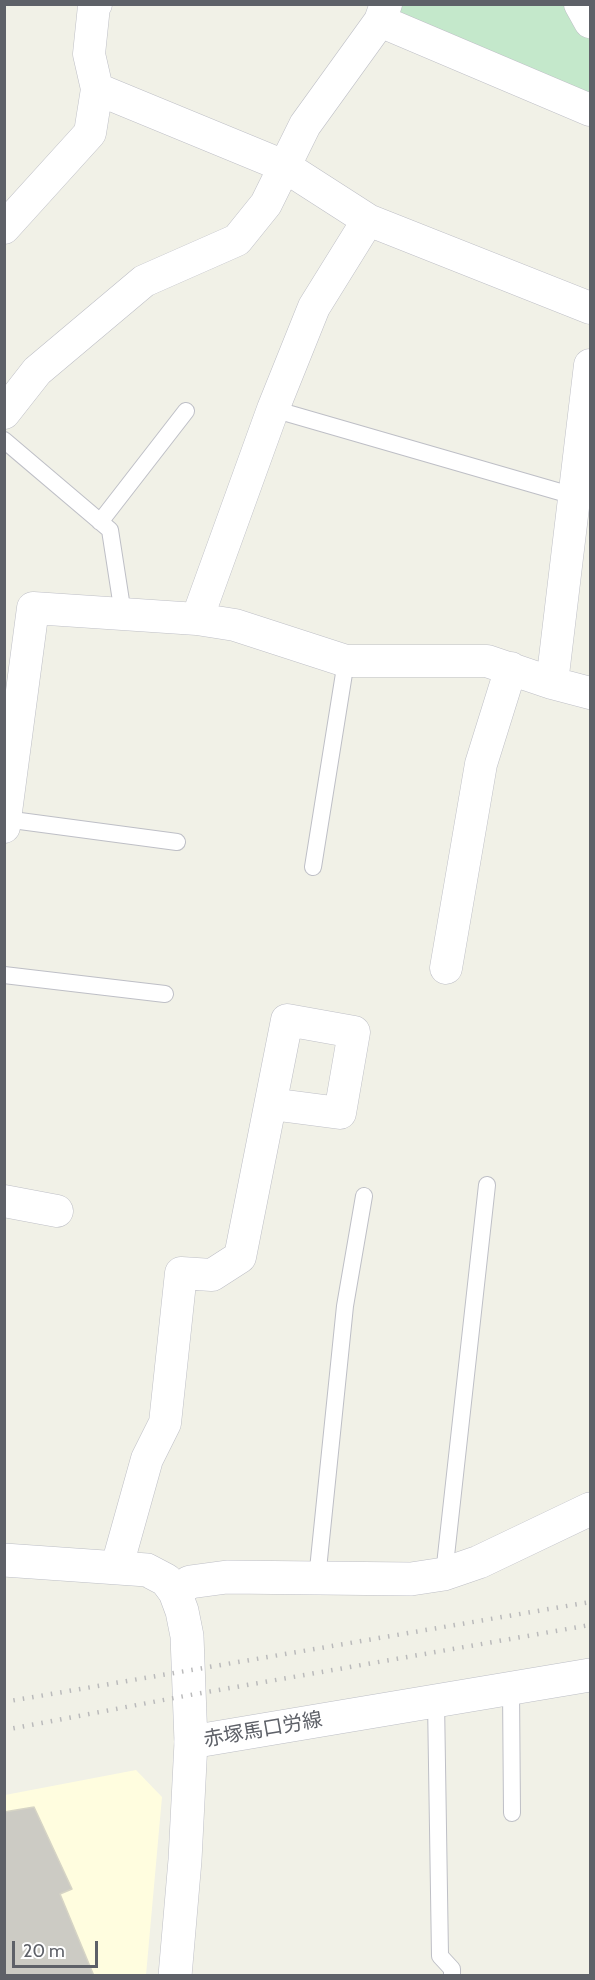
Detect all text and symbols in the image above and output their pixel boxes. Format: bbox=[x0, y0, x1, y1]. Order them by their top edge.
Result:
street label: 赤塚馬口労線 bbox=[202, 1708, 324, 1752]
scale bar bbox=[15, 1929, 100, 1967]
text: 20 m bbox=[23, 1940, 65, 1962]

